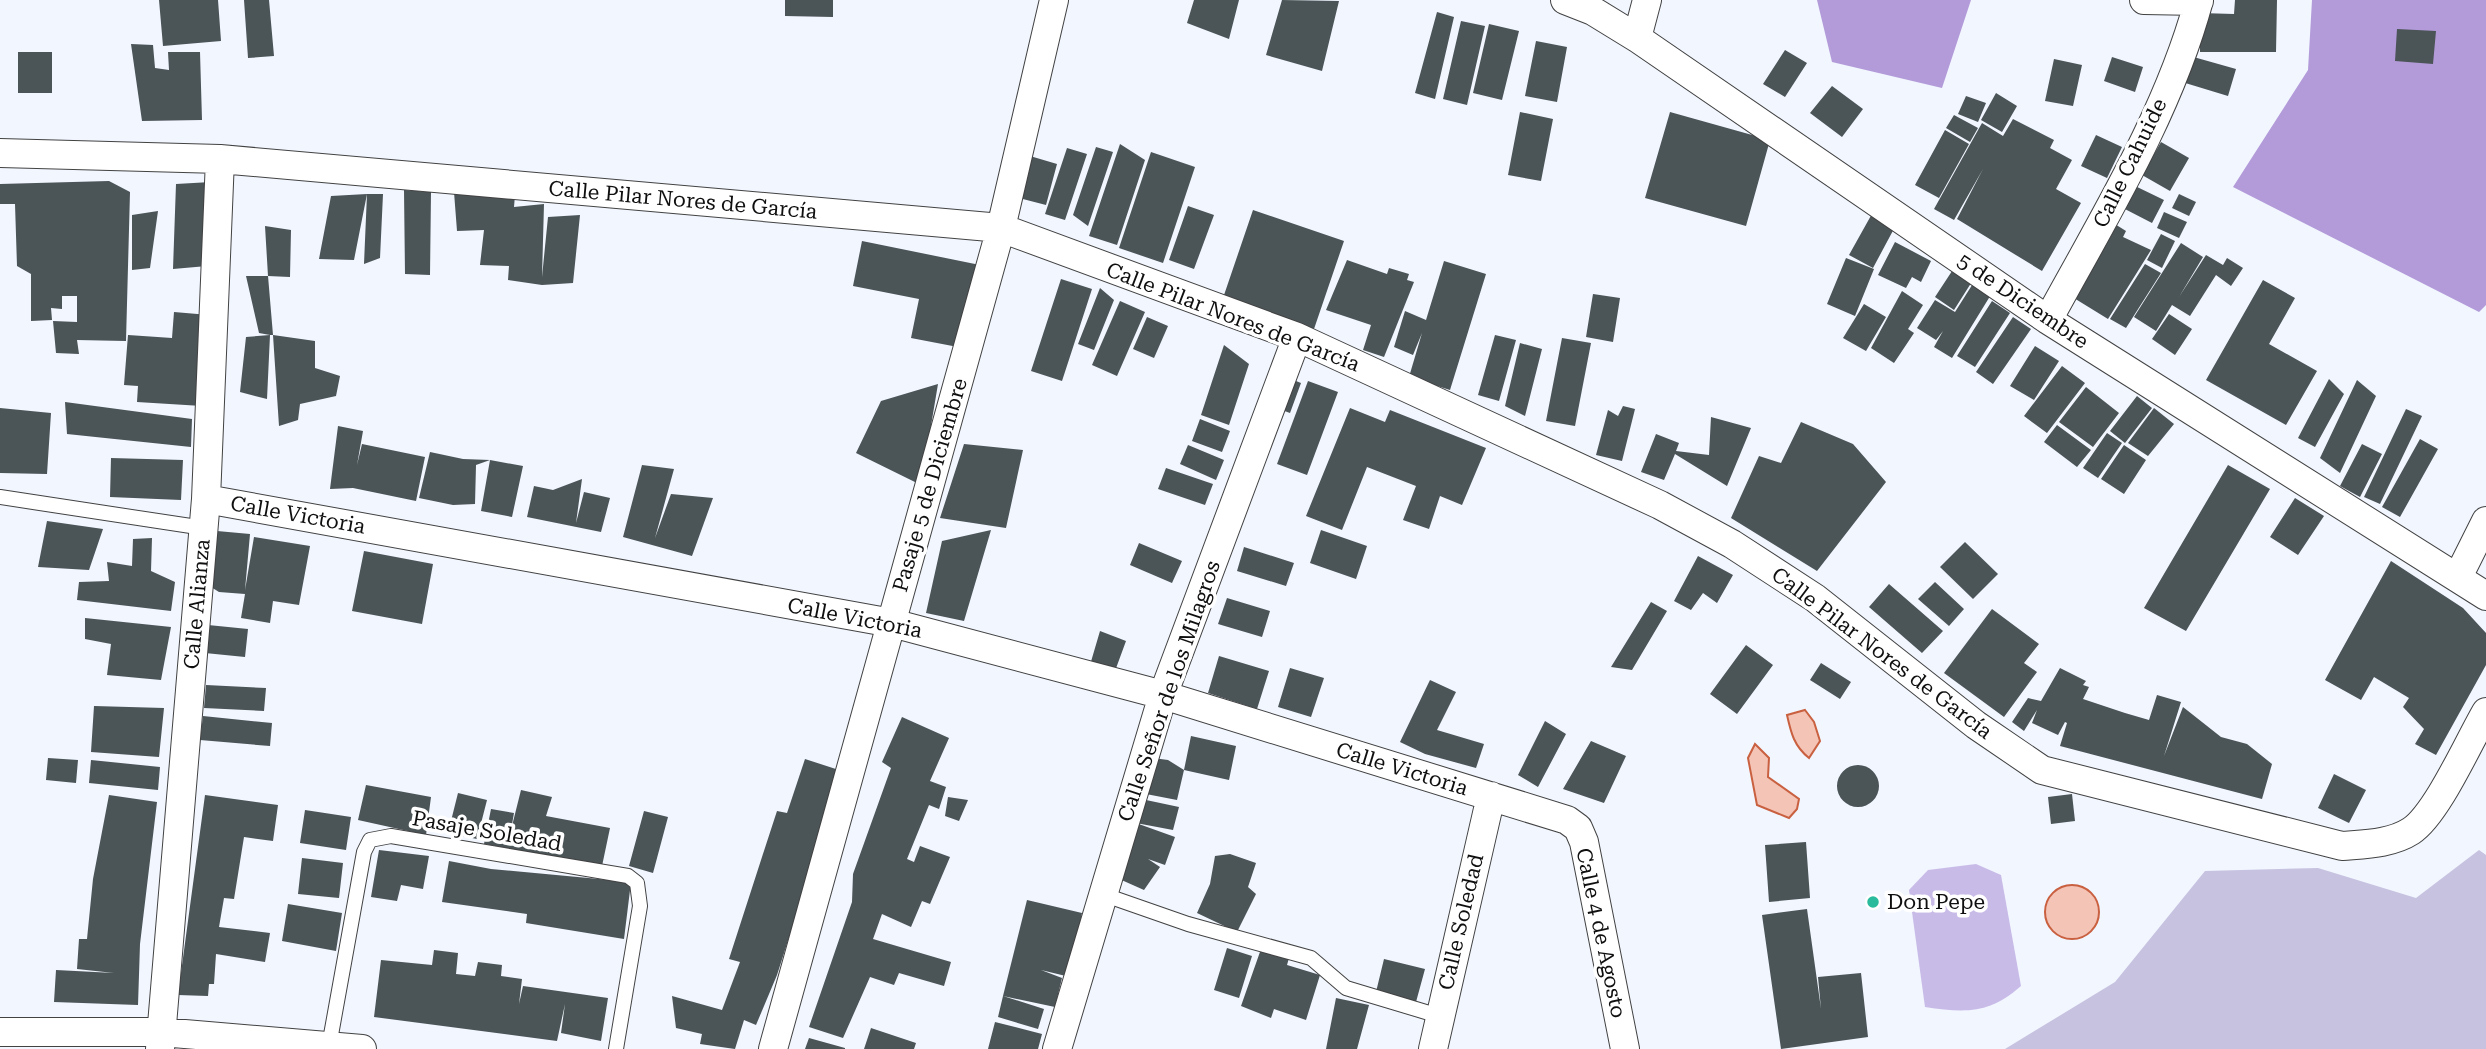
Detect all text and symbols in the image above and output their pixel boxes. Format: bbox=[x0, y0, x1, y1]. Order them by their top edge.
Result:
street label: Calle Cahuide bbox=[2088, 94, 2172, 232]
street label: Calle Pilar Nores de García bbox=[548, 176, 819, 224]
street label: 5 de Diciembre bbox=[1953, 248, 2093, 354]
street label: Calle Pilar Nores de García bbox=[1103, 257, 1364, 377]
street label: Pasaje 5 de Diciembre bbox=[888, 375, 972, 595]
street label: Calle Victoria bbox=[229, 491, 368, 539]
street label: Calle Alianza bbox=[179, 537, 215, 670]
street label: Calle Señor de los Milagros bbox=[1113, 557, 1225, 825]
street label: Calle Pilar Nores de García bbox=[1767, 562, 1997, 744]
street label: Calle Victoria bbox=[786, 593, 925, 643]
street label: Calle Victoria bbox=[1333, 738, 1471, 801]
street label: Pasaje Soledad bbox=[410, 806, 564, 856]
street label: Calle 4 de Agosto bbox=[1571, 846, 1631, 1020]
street label: Calle Soledad bbox=[1434, 851, 1488, 992]
place label: Don Pepe bbox=[1887, 890, 1985, 914]
marker: Don Pepe bbox=[1865, 894, 1881, 910]

